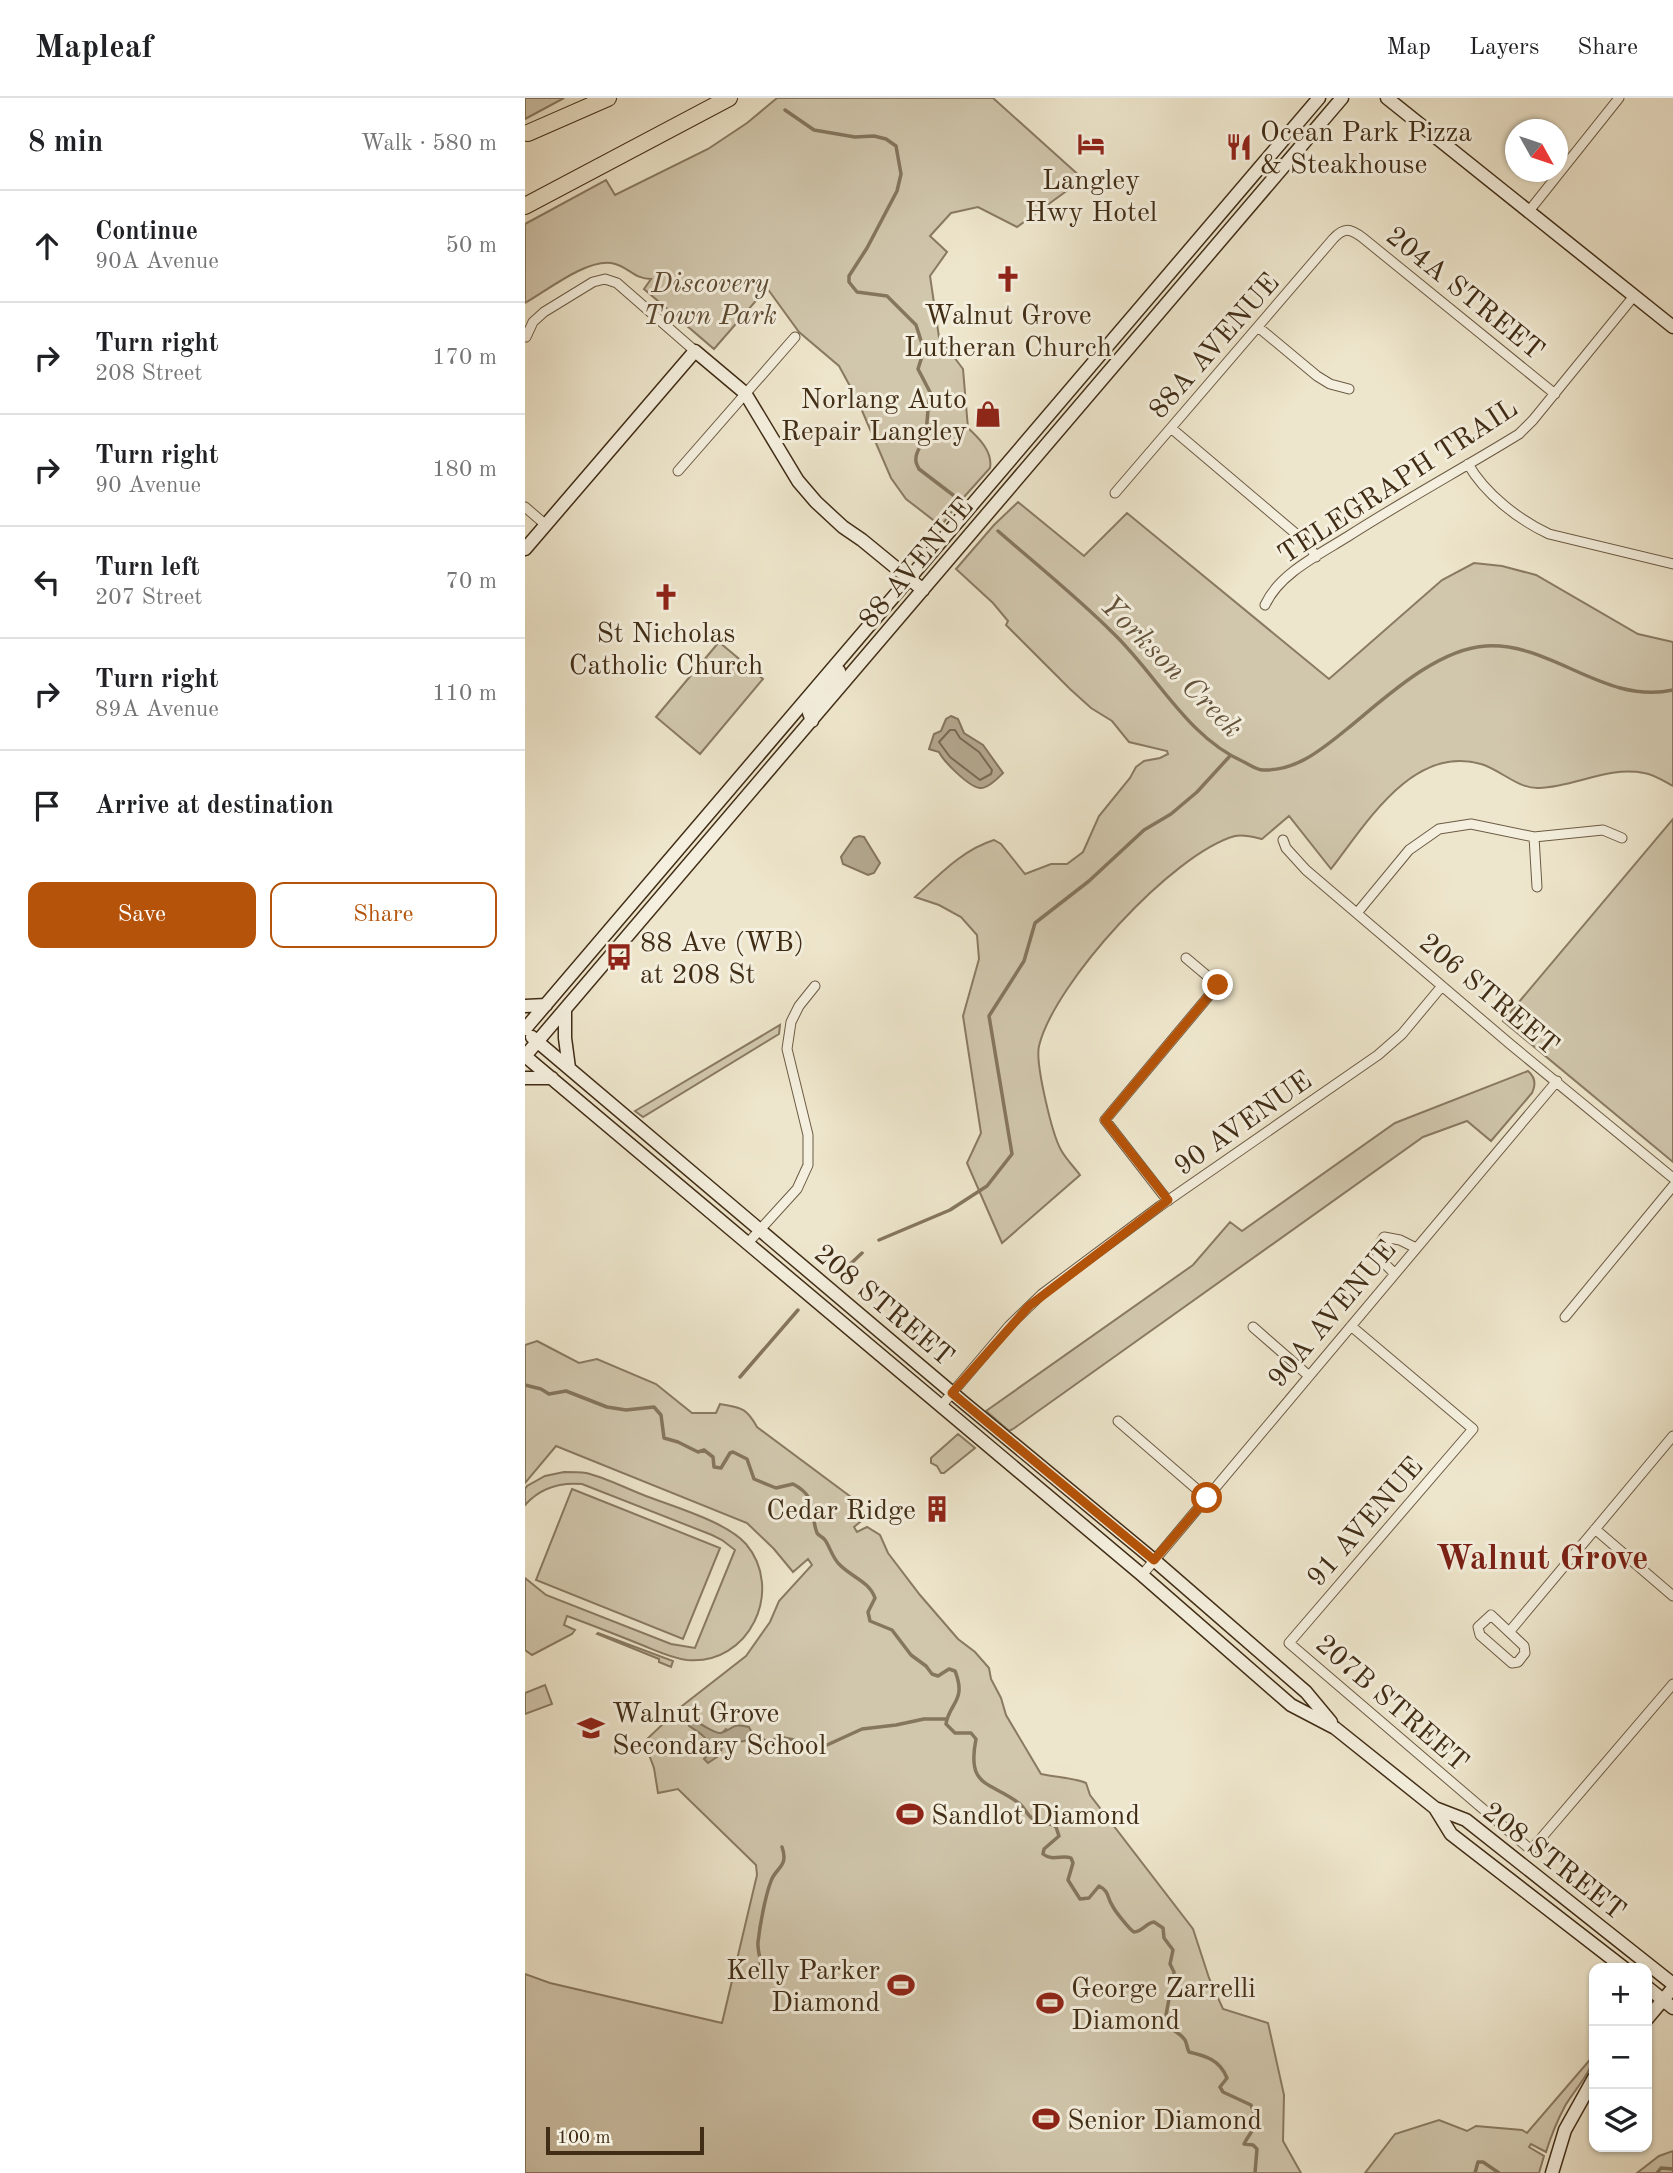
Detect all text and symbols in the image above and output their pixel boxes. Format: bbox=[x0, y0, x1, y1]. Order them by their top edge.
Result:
text: Mapleaf bbox=[35, 32, 153, 65]
text: Map bbox=[1387, 36, 1431, 60]
text: Layers bbox=[1469, 36, 1539, 60]
text: Share bbox=[1577, 36, 1638, 60]
north arrow bbox=[1505, 119, 1568, 182]
place label: Ocean Park Pizza & Steakhouse bbox=[1260, 120, 1472, 180]
text: 8 min bbox=[28, 128, 103, 158]
hotel icon: Langley Hwy Hotel bbox=[1076, 129, 1106, 159]
text: Walk · 580 m bbox=[361, 132, 497, 155]
restaurant icon: Ocean Park Pizza & Steakhouse bbox=[1224, 132, 1254, 162]
place label: Langley Hwy Hotel bbox=[1025, 168, 1157, 228]
text: Continue bbox=[95, 219, 198, 245]
street label: 204A STREET bbox=[1380, 222, 1548, 366]
icon: ahead bbox=[28, 227, 66, 265]
text: 50 m bbox=[446, 234, 497, 257]
text: 90A Avenue bbox=[95, 250, 219, 273]
church icon: Walnut Grove Lutheran Church bbox=[993, 264, 1023, 294]
street label: 88A AVENUE bbox=[1145, 269, 1286, 425]
park label: Discovery Town Park bbox=[643, 271, 777, 331]
place label: Walnut Grove Lutheran Church bbox=[904, 303, 1112, 363]
text: Turn right bbox=[95, 331, 218, 357]
icon: right bbox=[28, 339, 66, 377]
text: 170 m bbox=[432, 346, 497, 369]
text: 208 Street bbox=[95, 362, 202, 385]
place label: Norlang Auto Repair Langley bbox=[781, 387, 967, 447]
street label: TELEGRAPH TRAIL bbox=[1274, 395, 1523, 570]
shop icon: Norlang Auto Repair Langley bbox=[973, 399, 1003, 429]
text: Turn right bbox=[95, 443, 218, 469]
icon: right bbox=[28, 451, 66, 489]
text: 180 m bbox=[432, 458, 497, 481]
text: 90 Avenue bbox=[95, 474, 201, 497]
street label: 88 AVENUE bbox=[855, 493, 980, 635]
text: Turn left bbox=[95, 555, 200, 581]
icon: left bbox=[28, 563, 66, 601]
text: 70 m bbox=[446, 570, 497, 593]
church icon: St Nicholas Catholic Church bbox=[651, 582, 681, 612]
text: 207 Street bbox=[95, 586, 202, 609]
water label: Yorkson Creek bbox=[1094, 591, 1247, 744]
place label: St Nicholas Catholic Church bbox=[569, 621, 763, 681]
text: Turn right bbox=[95, 667, 218, 693]
icon: right bbox=[28, 675, 66, 713]
text: 110 m bbox=[432, 682, 497, 705]
text: 89A Avenue bbox=[95, 698, 219, 721]
icon: arrive bbox=[28, 787, 66, 825]
text: Arrive at destination bbox=[95, 793, 334, 819]
button: Save bbox=[28, 882, 256, 948]
button: Share bbox=[270, 882, 497, 948]
street label: 206 STREET bbox=[1413, 929, 1563, 1061]
place label: 88 Ave (WB) at 208 St bbox=[640, 930, 804, 990]
bus stop icon: 88 Ave (WB) at 208 St bbox=[604, 942, 634, 972]
route end bbox=[1202, 969, 1233, 1000]
street label: 90 AVENUE bbox=[1170, 1067, 1318, 1182]
street label: 90A AVENUE bbox=[1264, 1236, 1403, 1394]
street label: 208 STREET bbox=[808, 1240, 958, 1372]
street label: 91 AVENUE bbox=[1303, 1453, 1430, 1593]
route start bbox=[1191, 1482, 1222, 1513]
building icon: Cedar Ridge bbox=[922, 1494, 952, 1524]
place label: Cedar Ridge bbox=[766, 1498, 916, 1526]
district label: Walnut Grove bbox=[1435, 1542, 1649, 1577]
street label: 207B STREET bbox=[1309, 1631, 1473, 1778]
place label: Walnut Grove Secondary School bbox=[612, 1701, 826, 1761]
school or university icon: Walnut Grove Secondary School bbox=[576, 1713, 606, 1743]
street label: 208 STREET bbox=[1477, 1798, 1630, 1927]
sports icon: Sandlot Diamond bbox=[895, 1799, 925, 1829]
place label: Sandlot Diamond bbox=[931, 1803, 1140, 1831]
place label: Kelly Parker Diamond bbox=[726, 1958, 880, 2018]
map controls bbox=[1589, 1963, 1652, 2152]
button: + bbox=[1589, 1963, 1652, 2026]
sports icon: Kelly Parker Diamond bbox=[886, 1970, 916, 2000]
place label: George Zarrelli Diamond bbox=[1071, 1976, 1256, 2036]
sports icon: George Zarrelli Diamond bbox=[1035, 1988, 1065, 2018]
button: − bbox=[1589, 2026, 1652, 2089]
button: layers bbox=[1589, 2089, 1652, 2152]
sports icon: Senior Diamond bbox=[1031, 2104, 1061, 2134]
place label: Senior Diamond bbox=[1067, 2108, 1262, 2136]
scale bar bbox=[546, 2124, 703, 2156]
text: 100 m bbox=[557, 2129, 610, 2148]

